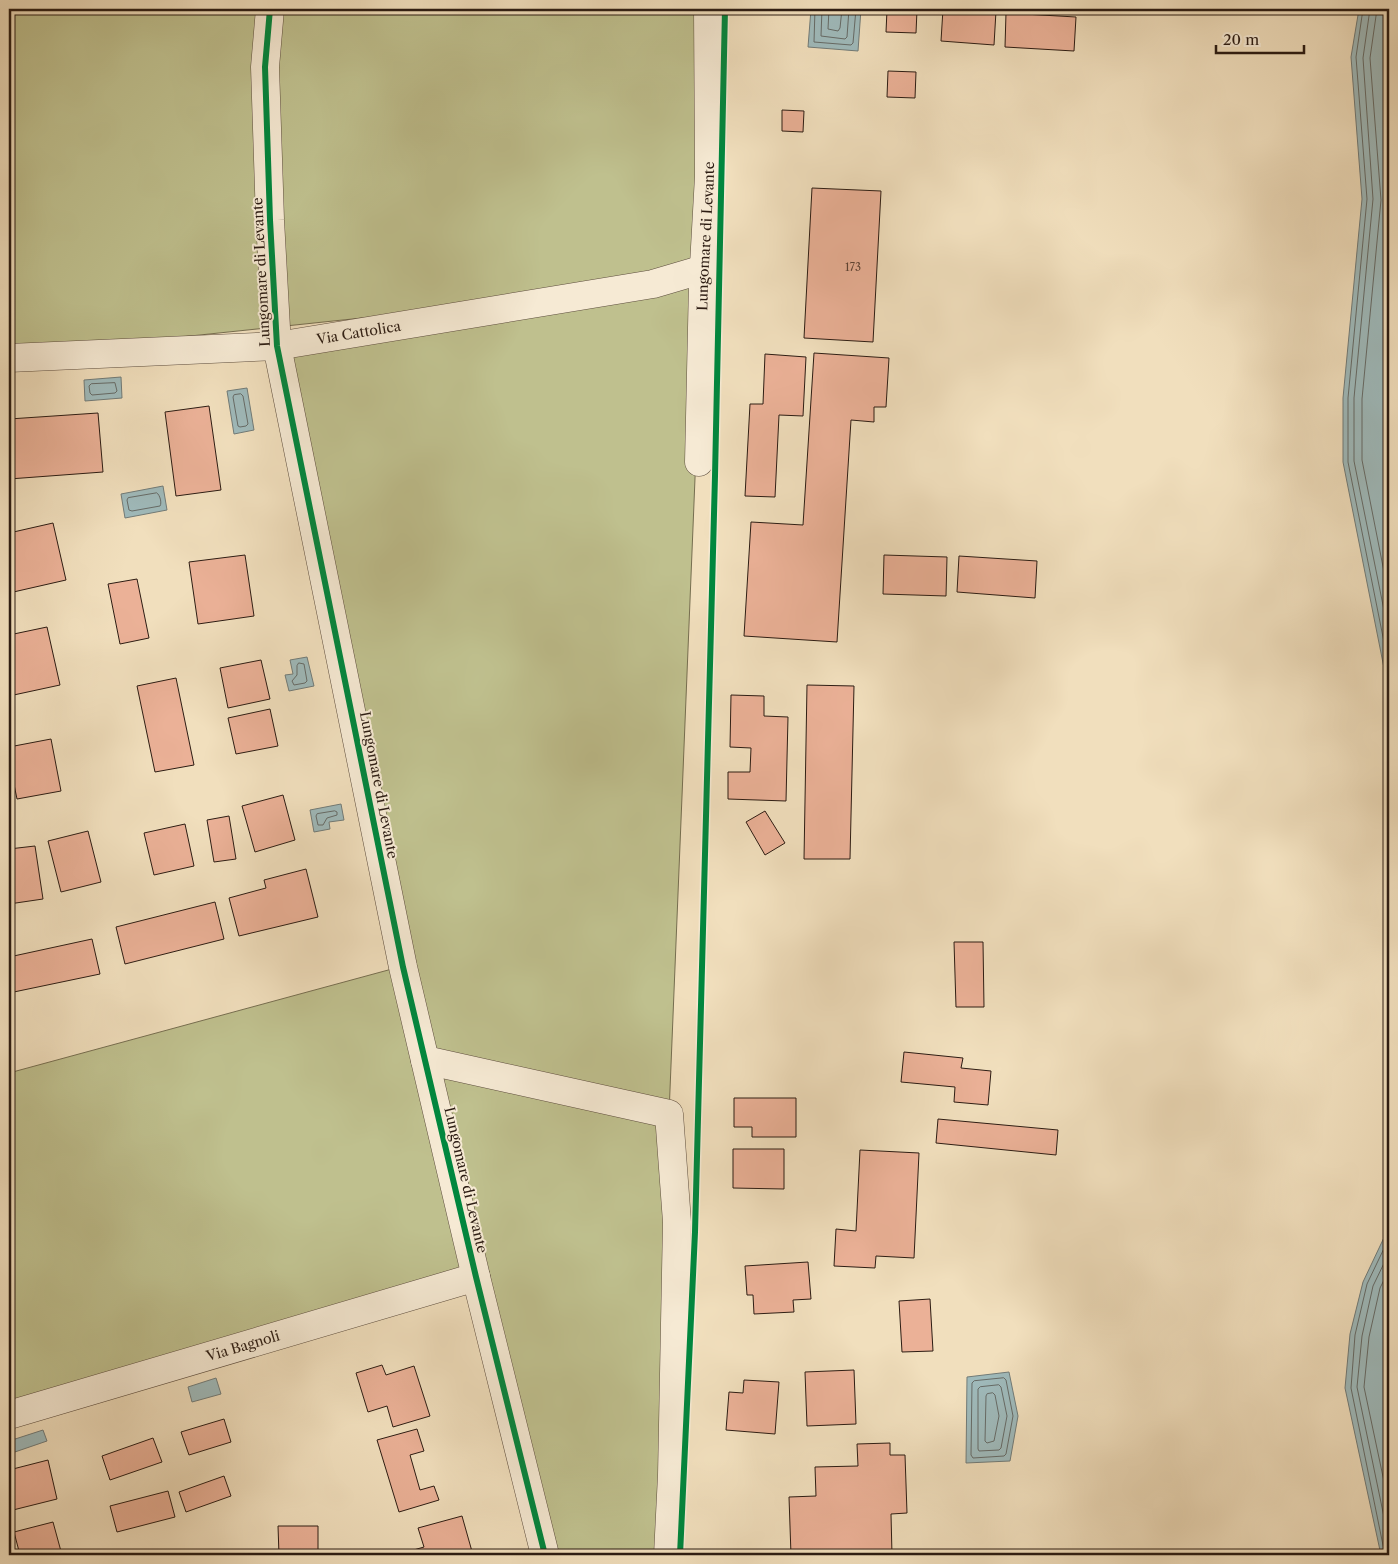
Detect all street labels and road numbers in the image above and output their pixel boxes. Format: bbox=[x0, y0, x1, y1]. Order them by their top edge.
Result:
street label: Lungomare di Levante bbox=[693, 161, 718, 311]
street label: Lungomare di Levante bbox=[248, 197, 274, 347]
street label: Via Cattolica bbox=[314, 317, 403, 349]
street label: Lungomare di Levante bbox=[356, 710, 402, 860]
street label: Lungomare di Levante bbox=[440, 1105, 492, 1255]
street label: Via Bagnoli bbox=[203, 1326, 282, 1365]

